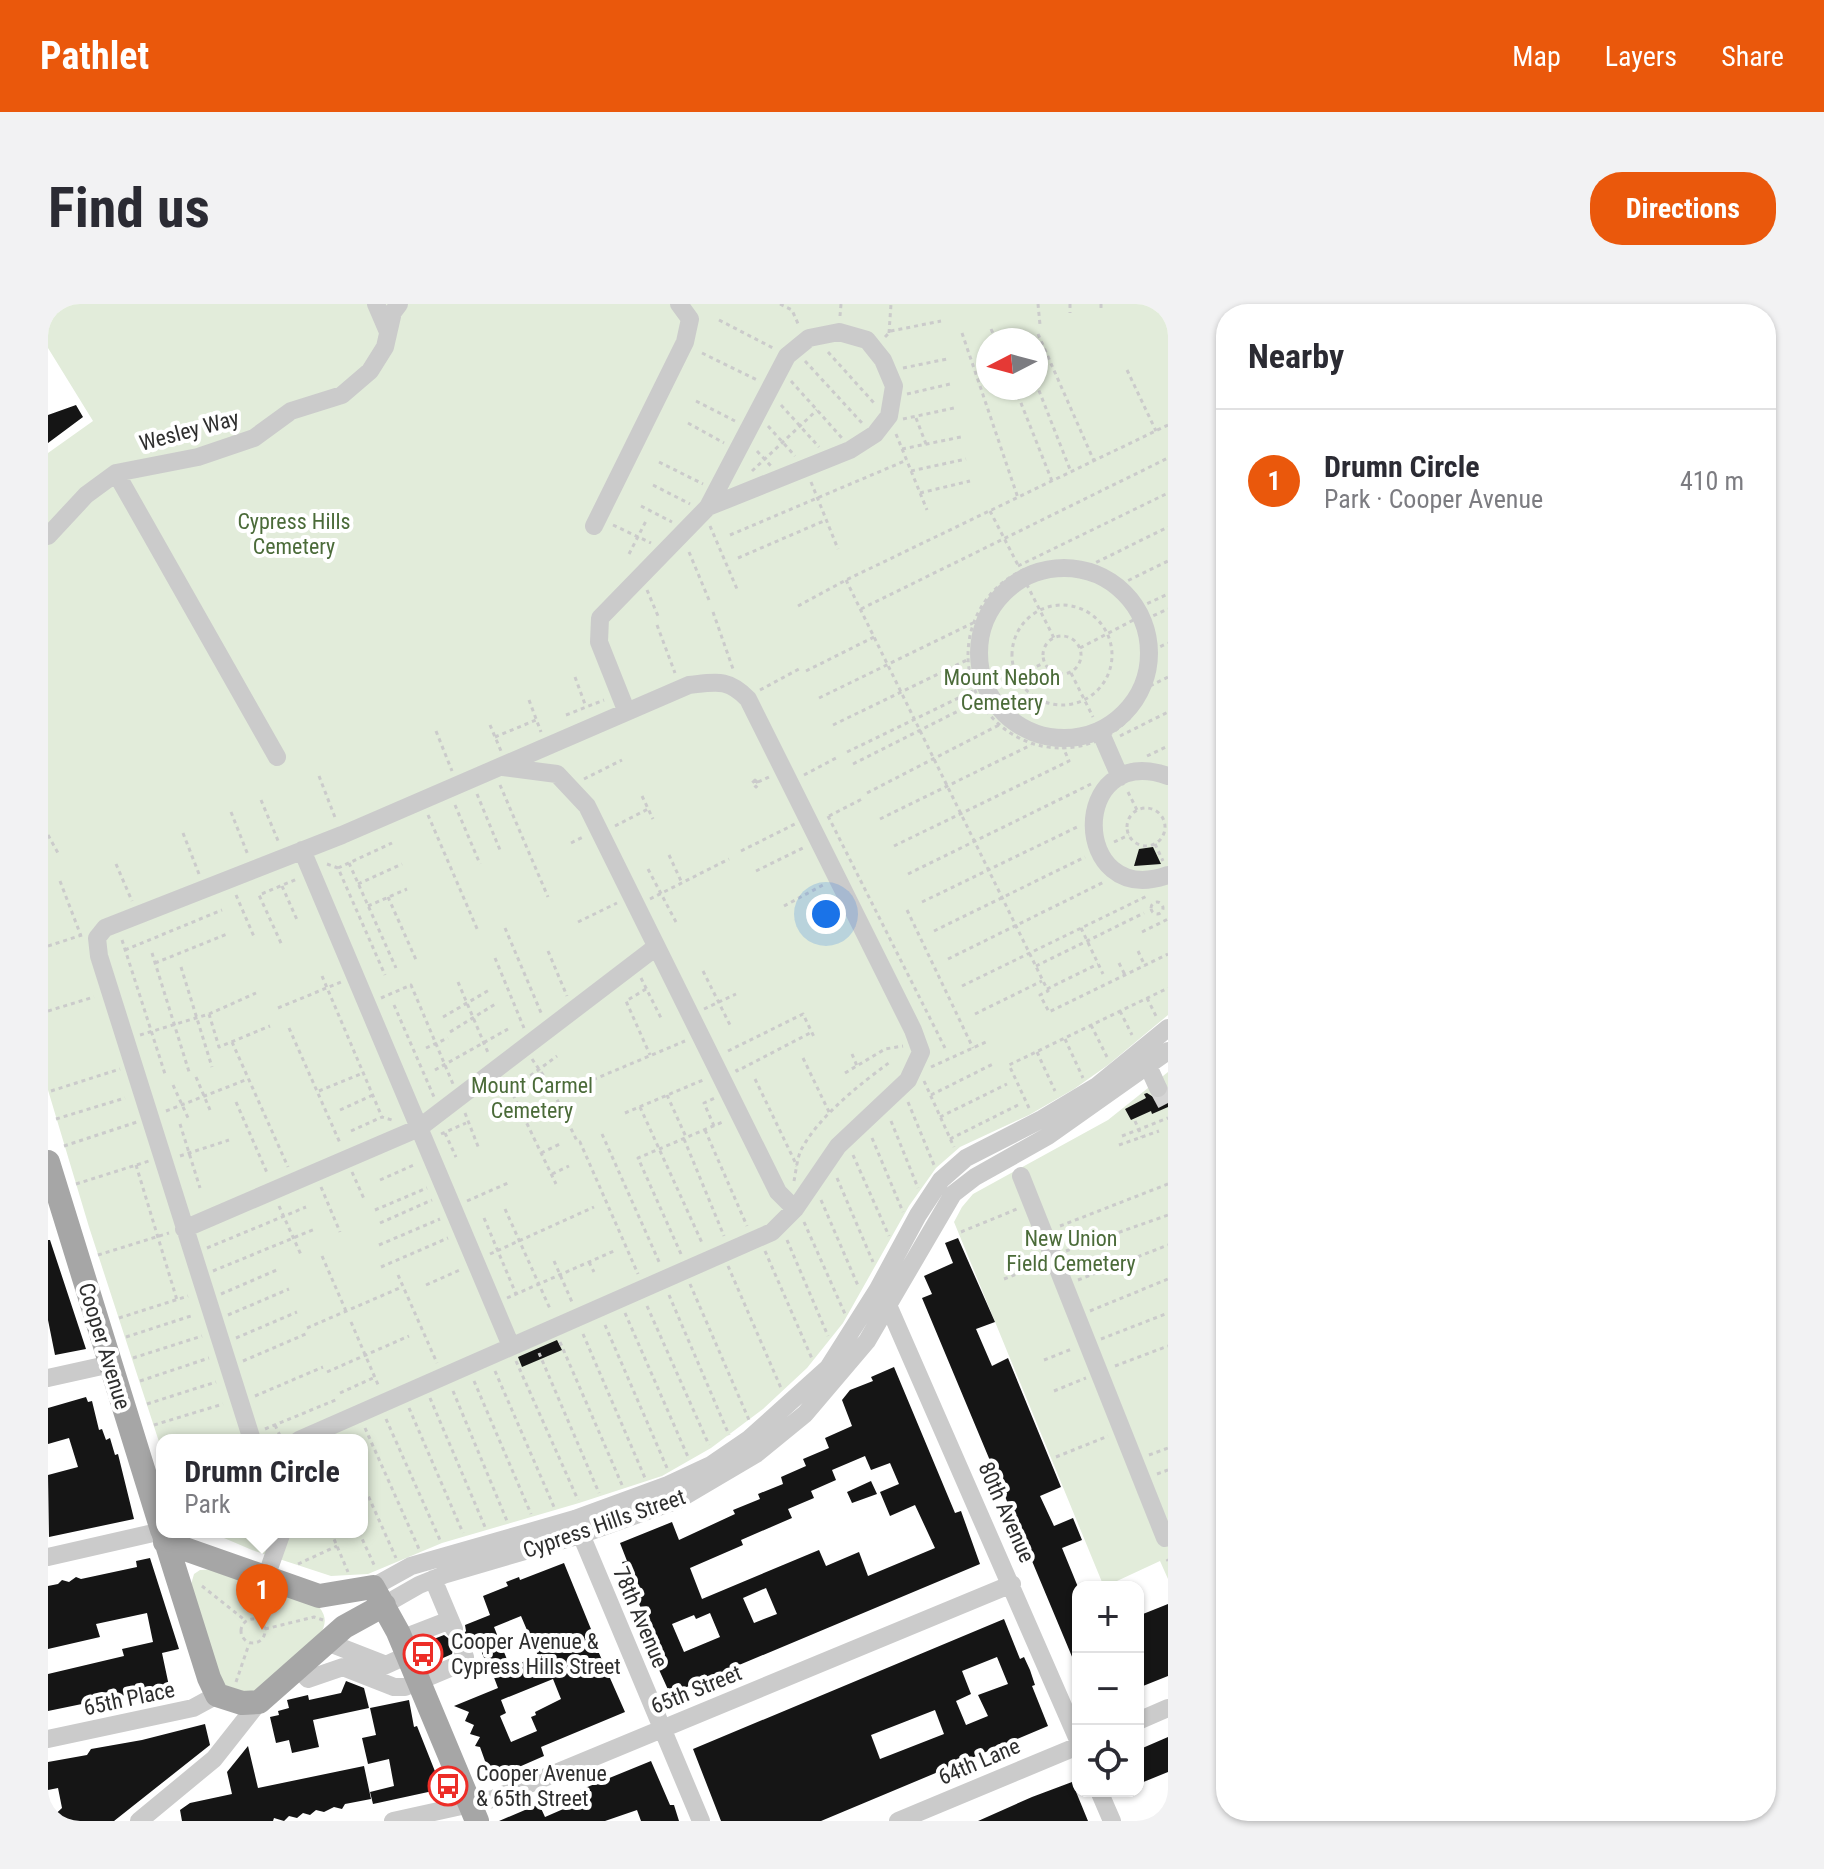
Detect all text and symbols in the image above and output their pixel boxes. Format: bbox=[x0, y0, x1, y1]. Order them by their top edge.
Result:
text: Pathlet bbox=[40, 34, 149, 78]
text: Map bbox=[1512, 40, 1561, 73]
text: Layers bbox=[1605, 40, 1677, 73]
text: Share bbox=[1721, 40, 1784, 73]
button: Directions bbox=[1590, 172, 1776, 245]
text: Find us bbox=[48, 175, 210, 241]
north arrow bbox=[976, 328, 1048, 400]
text: Nearby bbox=[1248, 336, 1344, 376]
street label: Wesley Way bbox=[137, 405, 242, 456]
text: Drumn Circle bbox=[1324, 449, 1480, 484]
text: 1 bbox=[1267, 466, 1281, 496]
text: 410 m bbox=[1680, 466, 1744, 496]
text: Park · Cooper Avenue bbox=[1324, 484, 1543, 514]
park label: Cypress Hills Cemetery bbox=[237, 509, 351, 559]
park label: Mount Neboh Cemetery bbox=[944, 665, 1060, 715]
your location bbox=[806, 894, 846, 934]
park label: Mount Carmel Cemetery bbox=[471, 1073, 593, 1123]
park label: New Union Field Cemetery bbox=[1006, 1226, 1136, 1276]
street label: Cooper Avenue bbox=[73, 1280, 136, 1412]
popup bbox=[156, 1434, 368, 1538]
text: Drumn Circle bbox=[184, 1454, 340, 1489]
street label: 80th Avenue bbox=[973, 1458, 1040, 1566]
street label: Cypress Hills Street bbox=[520, 1484, 689, 1563]
text: Park bbox=[184, 1489, 231, 1519]
street label: 78th Avenue bbox=[608, 1563, 673, 1671]
pin: 1 bbox=[236, 1564, 288, 1630]
map controls bbox=[1072, 1581, 1144, 1797]
button: + bbox=[1072, 1581, 1144, 1653]
place label: Cooper Avenue & Cypress Hills Street bbox=[451, 1629, 621, 1679]
bus stop icon: Cooper Avenue & Cypress Hills Street bbox=[402, 1633, 444, 1675]
button: − bbox=[1072, 1653, 1144, 1725]
street label: 65th Street bbox=[647, 1660, 745, 1719]
street label: 65th Place bbox=[81, 1677, 177, 1720]
button: locate bbox=[1072, 1725, 1144, 1797]
street label: 64th Lane bbox=[935, 1733, 1024, 1790]
place label: Cooper Avenue & 65th Street bbox=[476, 1761, 607, 1811]
bus stop icon: Cooper Avenue & 65th Street bbox=[427, 1765, 469, 1807]

